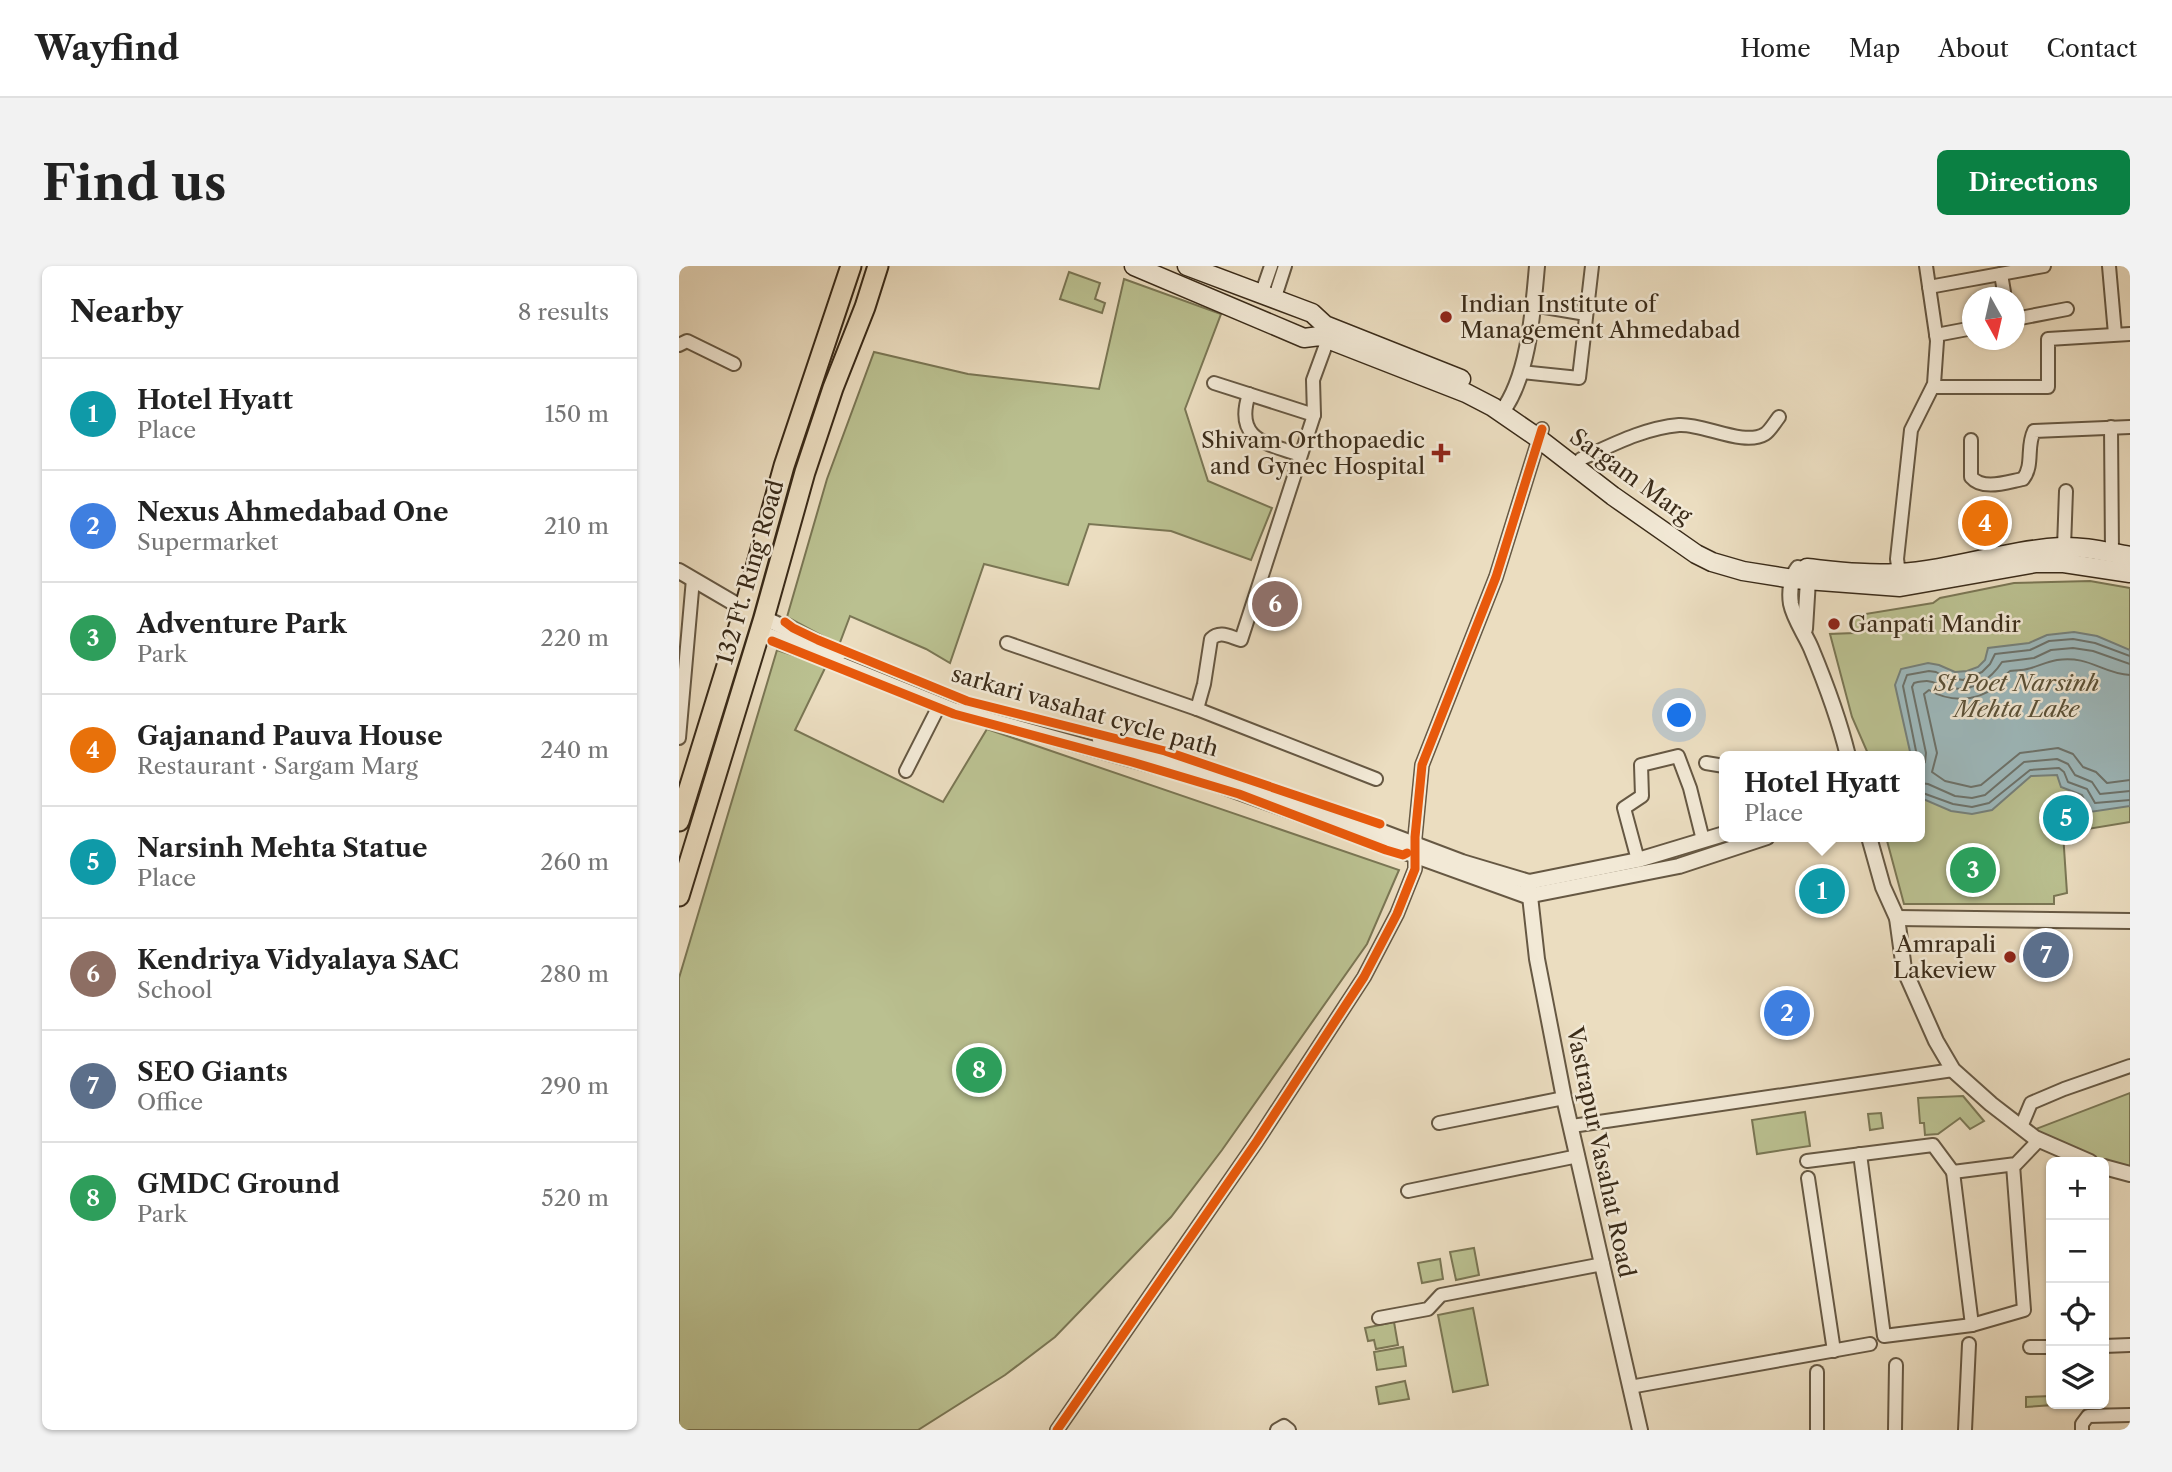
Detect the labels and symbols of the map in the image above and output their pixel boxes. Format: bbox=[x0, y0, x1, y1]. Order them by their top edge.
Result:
north arrow bbox=[1962, 287, 2025, 350]
place label: Indian Institute of Management Ahmedabad bbox=[1460, 290, 1741, 344]
marker: Indian Institute of Management Ahmedabad bbox=[1438, 309, 1454, 325]
street label: Sargam Marg bbox=[1565, 422, 1698, 530]
place label: Shivam Orthopaedic and Gynec Hospital bbox=[1201, 426, 1425, 480]
marker: Shivam Orthopaedic and Gynec Hospital bbox=[1431, 443, 1451, 463]
street label: 132 Ft. Ring Road bbox=[710, 477, 790, 667]
pin: 4 bbox=[1962, 497, 2008, 549]
pin: 6 bbox=[1252, 578, 1298, 630]
place label: Ganpati Mandir bbox=[1848, 610, 2021, 638]
marker: Ganpati Mandir bbox=[1826, 616, 1842, 632]
street label: sarkari vasahat cycle path bbox=[948, 659, 1222, 763]
park label: St Poet Narsinh Mehta Lake bbox=[1933, 669, 2099, 723]
your location bbox=[1662, 698, 1696, 732]
pin: 5 bbox=[2043, 792, 2089, 844]
pin: 3 bbox=[1950, 844, 1996, 896]
pin: 1 bbox=[1799, 865, 1845, 917]
pin: 7 bbox=[2023, 929, 2069, 981]
place label: Amrapali Lakeview bbox=[1893, 930, 1997, 984]
marker: Amrapali Lakeview bbox=[2002, 949, 2018, 965]
pin: 2 bbox=[1764, 987, 1810, 1039]
street label: Vastrapur Vasahat Road bbox=[1561, 1023, 1641, 1280]
pin: 8 bbox=[956, 1044, 1002, 1096]

